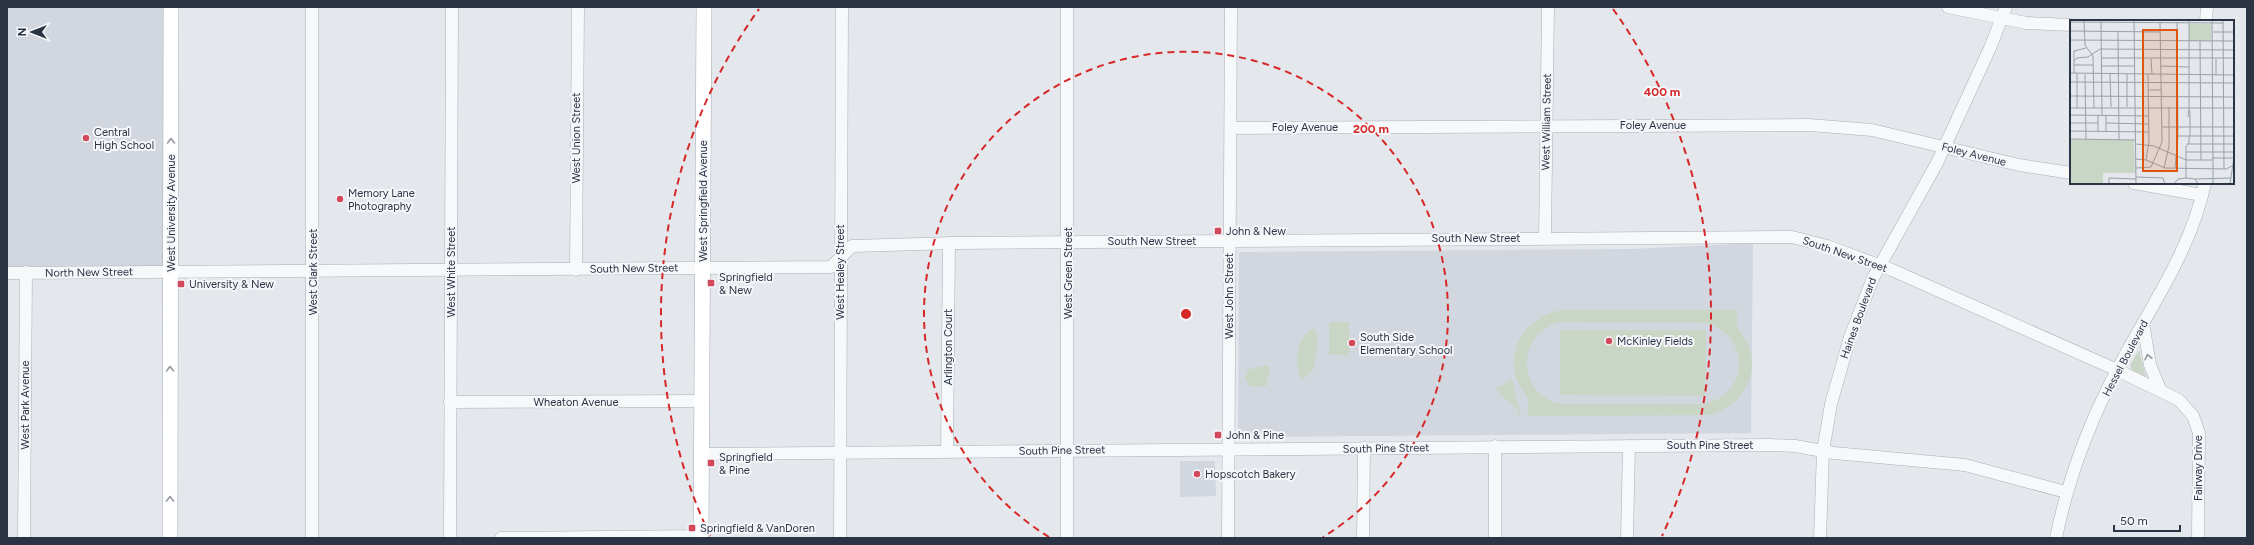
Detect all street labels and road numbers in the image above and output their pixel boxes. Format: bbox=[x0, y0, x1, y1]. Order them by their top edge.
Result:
street label: West William Street bbox=[1539, 73, 1554, 171]
street label: West Union Street bbox=[570, 93, 583, 183]
street label: Foley Avenue bbox=[1620, 119, 1686, 132]
street label: Foley Avenue bbox=[1272, 121, 1338, 134]
street label: West Springfield Avenue bbox=[697, 140, 710, 262]
street label: Foley Avenue bbox=[1940, 140, 2008, 169]
street label: West University Avenue bbox=[165, 154, 178, 272]
street label: West Healey Street bbox=[834, 224, 847, 320]
street label: West White Street bbox=[445, 226, 458, 318]
street label: West Green Street bbox=[1062, 227, 1075, 319]
street label: West Clark Street bbox=[307, 229, 320, 315]
street label: South New Street bbox=[1432, 232, 1520, 245]
street label: South New Street bbox=[1801, 234, 1889, 275]
street label: South New Street bbox=[1108, 235, 1196, 248]
street label: West John Street bbox=[1223, 253, 1236, 339]
street label: South New Street bbox=[589, 261, 679, 276]
street label: North New Street bbox=[45, 265, 133, 280]
street label: Haines Boulevard bbox=[1838, 276, 1879, 360]
street label: Arlington Court bbox=[942, 309, 955, 385]
street label: Hessel Boulevard bbox=[2100, 318, 2151, 399]
street label: West Park Avenue bbox=[19, 361, 32, 449]
street label: Wheaton Avenue bbox=[534, 396, 618, 409]
street label: Fairway Drive bbox=[2192, 435, 2205, 501]
street label: South Pine Street bbox=[1667, 439, 1753, 452]
street label: South Pine Street bbox=[1342, 441, 1430, 456]
street label: South Pine Street bbox=[1018, 443, 1106, 458]

